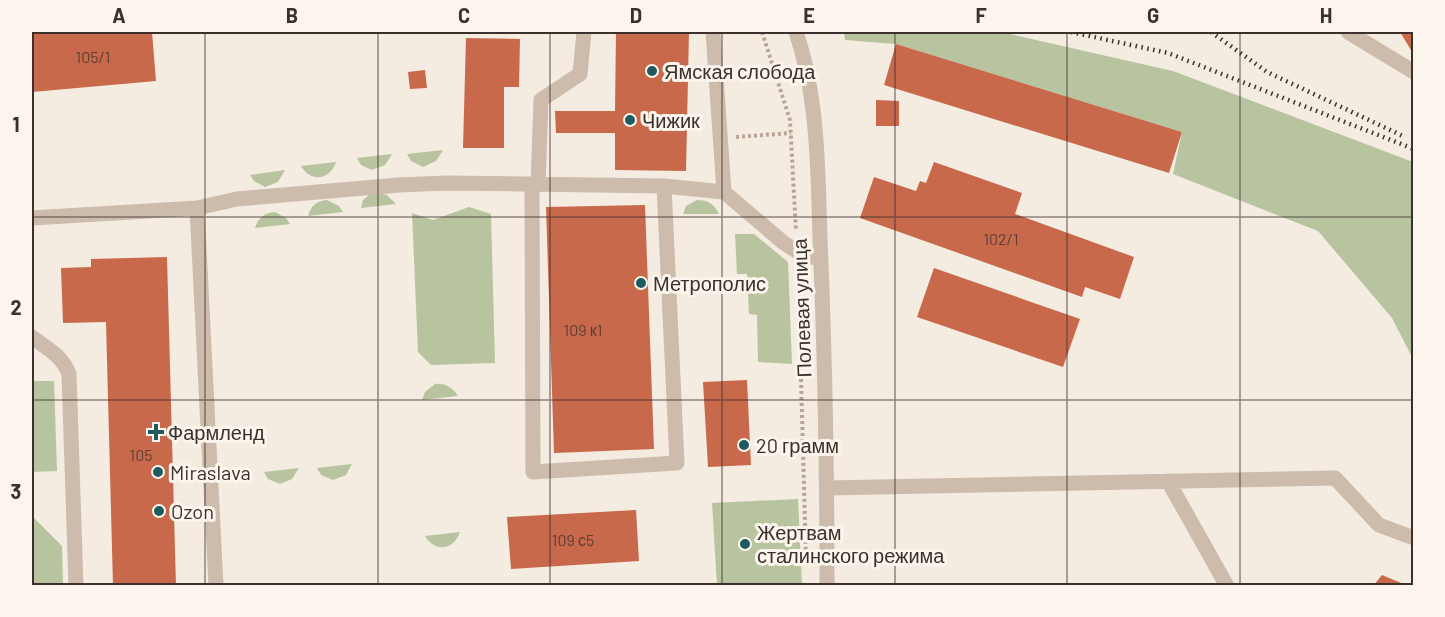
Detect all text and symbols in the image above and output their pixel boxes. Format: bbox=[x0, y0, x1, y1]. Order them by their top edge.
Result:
text: A bbox=[112, 3, 126, 27]
text: B bbox=[286, 3, 298, 27]
text: C bbox=[458, 3, 470, 27]
text: D bbox=[630, 3, 642, 27]
text: E bbox=[803, 3, 815, 27]
text: F bbox=[975, 3, 987, 27]
text: G bbox=[1147, 3, 1159, 27]
text: H bbox=[1320, 3, 1332, 27]
house number: 105/1 bbox=[76, 47, 110, 66]
place label: Ямская слобода bbox=[664, 59, 816, 83]
marker: Ямская слобода bbox=[645, 64, 659, 78]
place label: Чижик bbox=[642, 108, 700, 132]
text: 1 bbox=[12, 112, 20, 136]
marker: Чижик bbox=[623, 113, 637, 127]
house number: 102/1 bbox=[983, 229, 1019, 248]
street label: Полевая улица bbox=[787, 237, 815, 378]
place label: Метрополис bbox=[653, 271, 766, 295]
marker: Метрополис bbox=[634, 276, 648, 290]
text: 2 bbox=[10, 295, 22, 319]
house number: 109 к1 bbox=[564, 320, 602, 339]
place label: Фармленд bbox=[168, 420, 265, 444]
marker: Фармленд bbox=[149, 425, 163, 439]
place label: 20 грамм bbox=[756, 433, 839, 457]
marker: 20 грамм bbox=[737, 438, 751, 452]
house number: 105 bbox=[130, 445, 152, 464]
place label: Miraslava bbox=[170, 460, 251, 484]
marker: Miraslava bbox=[151, 465, 165, 479]
text: 3 bbox=[11, 479, 21, 503]
place label: Ozon bbox=[171, 499, 214, 523]
marker: Ozon bbox=[152, 504, 166, 518]
place label: Жертвам сталинского режима bbox=[757, 520, 945, 567]
house number: 109 с5 bbox=[552, 530, 594, 549]
marker: Жертвам сталинского режима bbox=[738, 537, 752, 551]

